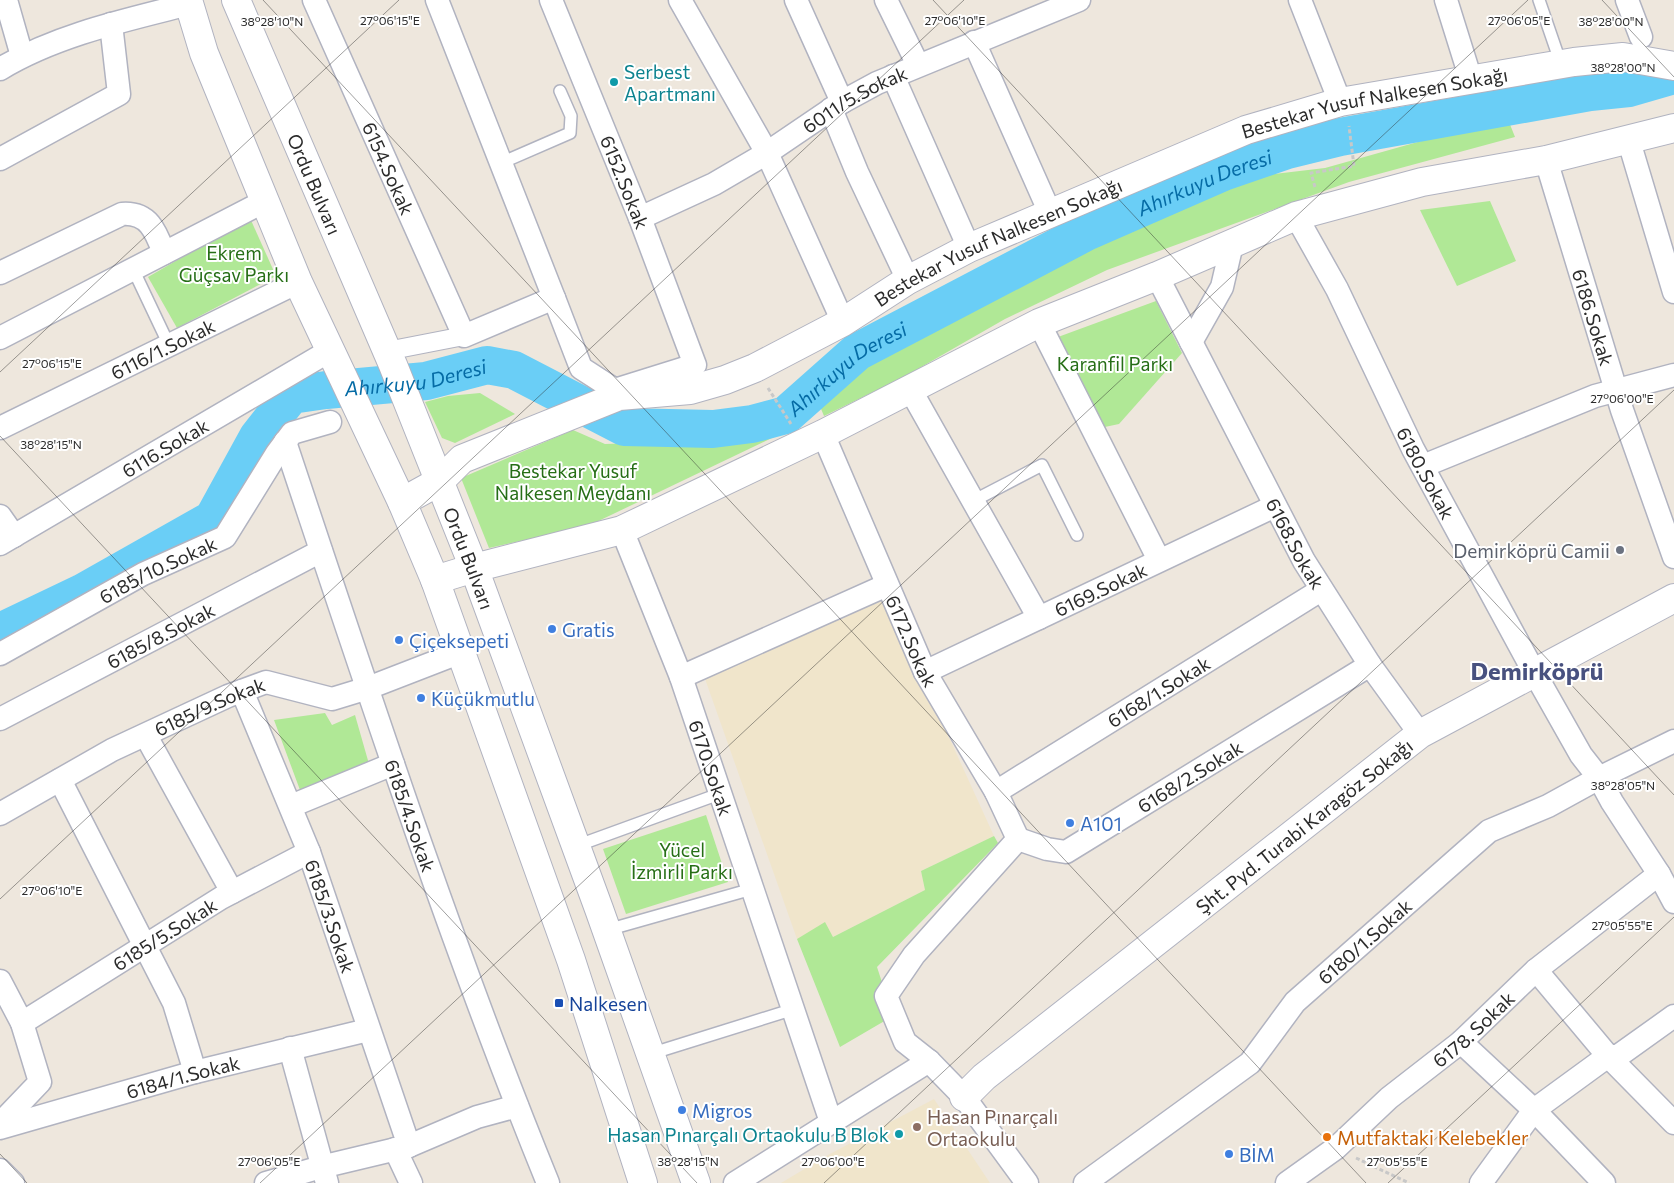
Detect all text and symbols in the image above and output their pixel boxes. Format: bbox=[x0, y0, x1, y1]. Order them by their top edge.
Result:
text: 27°06'15"E bbox=[360, 13, 420, 27]
text: 27°06'10"E bbox=[925, 13, 985, 27]
text: 27°06'05"E bbox=[1488, 13, 1550, 27]
text: 38°28'10"N bbox=[241, 14, 303, 28]
text: 38°28'00"N bbox=[1578, 14, 1644, 28]
place label: Serbest Apartmanı bbox=[624, 60, 716, 105]
text: 38°28'00"N bbox=[1590, 60, 1656, 74]
street label: 6011/5.Sokak bbox=[798, 61, 910, 137]
street label: Bestekar Yusuf Nalkesen Sokağı bbox=[1238, 62, 1509, 142]
marker: Serbest Apartmanı bbox=[608, 76, 620, 88]
street label: 6154.Sokak bbox=[358, 118, 420, 218]
street label: Ordu Bulvarı bbox=[283, 130, 347, 238]
street label: 6152.Sokak bbox=[596, 132, 654, 232]
water label: Ahırkuyu Deresi bbox=[1132, 144, 1276, 221]
street label: Bestekar Yusuf Nalkesen Sokağı bbox=[869, 173, 1125, 311]
park label: Ekrem Güçsav Parkı bbox=[179, 241, 289, 286]
street label: 6186.Sokak bbox=[1568, 266, 1619, 368]
street label: 6116/1.Sokak bbox=[107, 313, 218, 384]
water label: Ahırkuyu Deresi bbox=[781, 316, 911, 421]
park label: Karanfil Parkı bbox=[1057, 352, 1173, 375]
water label: Ahırkuyu Deresi bbox=[342, 353, 490, 400]
text: 27°06'15"E bbox=[22, 356, 82, 370]
text: 27°06'00"E bbox=[1590, 391, 1654, 405]
street label: 6116.Sokak bbox=[117, 413, 212, 482]
street label: 6180.Sokak bbox=[1393, 423, 1460, 523]
text: 38°28'15"N bbox=[20, 437, 82, 451]
park label: Bestekar Yusuf Nalkesen Meydanı bbox=[495, 459, 651, 504]
street label: 6168.Sokak bbox=[1262, 494, 1330, 593]
street label: Ordu Bulvarı bbox=[439, 504, 500, 612]
street label: 6185/10.Sokak bbox=[95, 531, 220, 608]
place label: Demirköprü Camii bbox=[1453, 539, 1610, 562]
marker: Demirköprü Camii bbox=[1614, 544, 1626, 556]
street label: 6169.Sokak bbox=[1050, 557, 1150, 621]
street label: 6172.Sokak bbox=[882, 591, 943, 691]
street label: 6185/8.Sokak bbox=[103, 597, 218, 673]
place label: Gratis bbox=[562, 618, 615, 641]
marker: Gratis bbox=[546, 623, 558, 635]
place label: Çiçeksepeti bbox=[409, 629, 509, 652]
marker: Çiçeksepeti bbox=[393, 634, 405, 646]
street label: 6168/1.Sokak bbox=[1103, 651, 1214, 732]
district label: Demirköprü bbox=[1470, 656, 1604, 685]
street label: 6185/9.Sokak bbox=[150, 672, 268, 740]
place label: Küçükmutlu bbox=[431, 687, 535, 710]
marker: Küçükmutlu bbox=[415, 692, 427, 704]
street label: 6170.Sokak bbox=[685, 717, 738, 818]
street label: Şht. Pyd. Turabi Karagöz Sokağı bbox=[1191, 733, 1417, 918]
street label: 6168/2.Sokak bbox=[1133, 735, 1246, 817]
street label: 6185/4.Sokak bbox=[381, 756, 441, 875]
text: 38°28'05"N bbox=[1591, 778, 1655, 792]
place label: A101 bbox=[1080, 812, 1122, 835]
marker: A101 bbox=[1064, 817, 1076, 829]
park label: Yücel İzmirli Parkı bbox=[631, 838, 733, 883]
street label: 6185/3.Sokak bbox=[301, 856, 361, 976]
text: 27°06'10"E bbox=[22, 883, 82, 897]
street label: 6185/5.Sokak bbox=[108, 892, 221, 975]
street label: 6180/1.Sokak bbox=[1313, 894, 1416, 988]
text: 27°05'55"E bbox=[1591, 918, 1653, 932]
street label: 6178. Sokak bbox=[1428, 986, 1519, 1072]
place label: Nalkesen bbox=[569, 992, 648, 1015]
marker: Nalkesen bbox=[553, 997, 565, 1009]
street label: 6184/1.Sokak bbox=[123, 1050, 242, 1103]
place label: Migros bbox=[692, 1099, 752, 1122]
marker: Migros bbox=[676, 1104, 688, 1116]
place label: Hasan Pınarçalı Ortaokulu bbox=[927, 1105, 1058, 1150]
marker: Hasan Pınarçalı Ortaokulu bbox=[911, 1121, 923, 1133]
place label: Hasan Pınarçalı Ortaokulu B Blok bbox=[607, 1123, 889, 1146]
place label: Mutfaktaki Kelebekler bbox=[1337, 1126, 1529, 1149]
marker: Hasan Pınarçalı Ortaokulu B Blok bbox=[893, 1128, 905, 1140]
marker: Mutfaktaki Kelebekler bbox=[1321, 1131, 1333, 1143]
place label: BİM bbox=[1239, 1143, 1275, 1166]
marker: BİM bbox=[1223, 1148, 1235, 1160]
text: 27°06'05"E bbox=[238, 1154, 300, 1168]
text: 38°28'15"N bbox=[657, 1154, 719, 1168]
text: 27°06'00"E bbox=[801, 1154, 865, 1168]
text: 27°05'55"E bbox=[1366, 1154, 1428, 1168]

